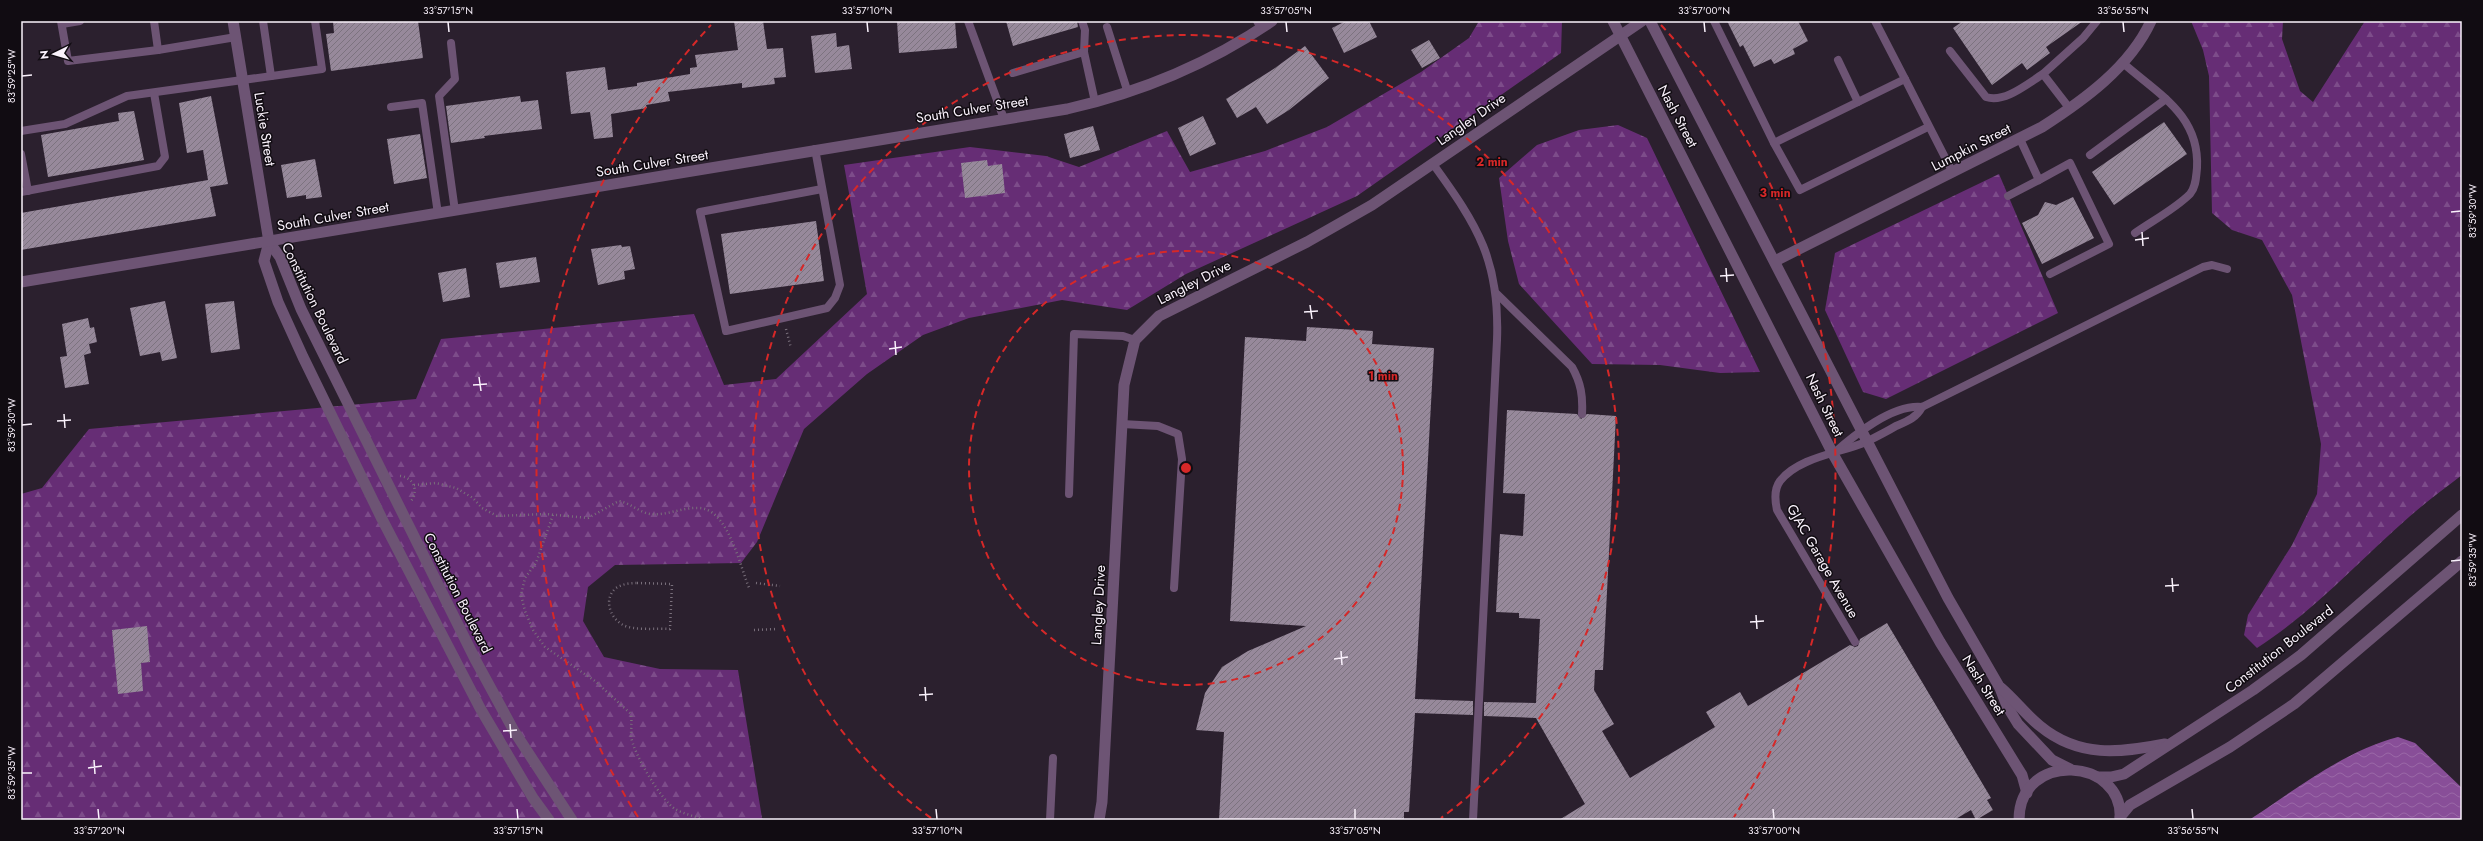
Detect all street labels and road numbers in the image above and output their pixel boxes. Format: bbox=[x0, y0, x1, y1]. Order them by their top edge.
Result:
street label: Nash Street bbox=[1653, 81, 1703, 151]
street label: Langley Drive bbox=[1432, 88, 1510, 150]
street label: South Culver Street bbox=[914, 90, 1030, 128]
street label: Luckie Street bbox=[249, 91, 281, 168]
street label: Lumpkin Street bbox=[1928, 118, 2015, 176]
street label: South Culver Street bbox=[594, 144, 710, 182]
street label: South Culver Street bbox=[275, 196, 391, 236]
street label: Constitution Boulevard bbox=[277, 239, 353, 367]
street label: Langley Drive bbox=[1154, 255, 1234, 309]
street label: Nash Street bbox=[1801, 370, 1849, 441]
street label: GJAC Garage Avenue bbox=[1782, 500, 1864, 622]
street label: Constitution Boulevard bbox=[419, 529, 497, 657]
street label: Langley Drive bbox=[1086, 564, 1110, 646]
street label: Constitution Boulevard bbox=[2221, 600, 2337, 698]
street label: Nash Street bbox=[1957, 651, 2011, 720]

